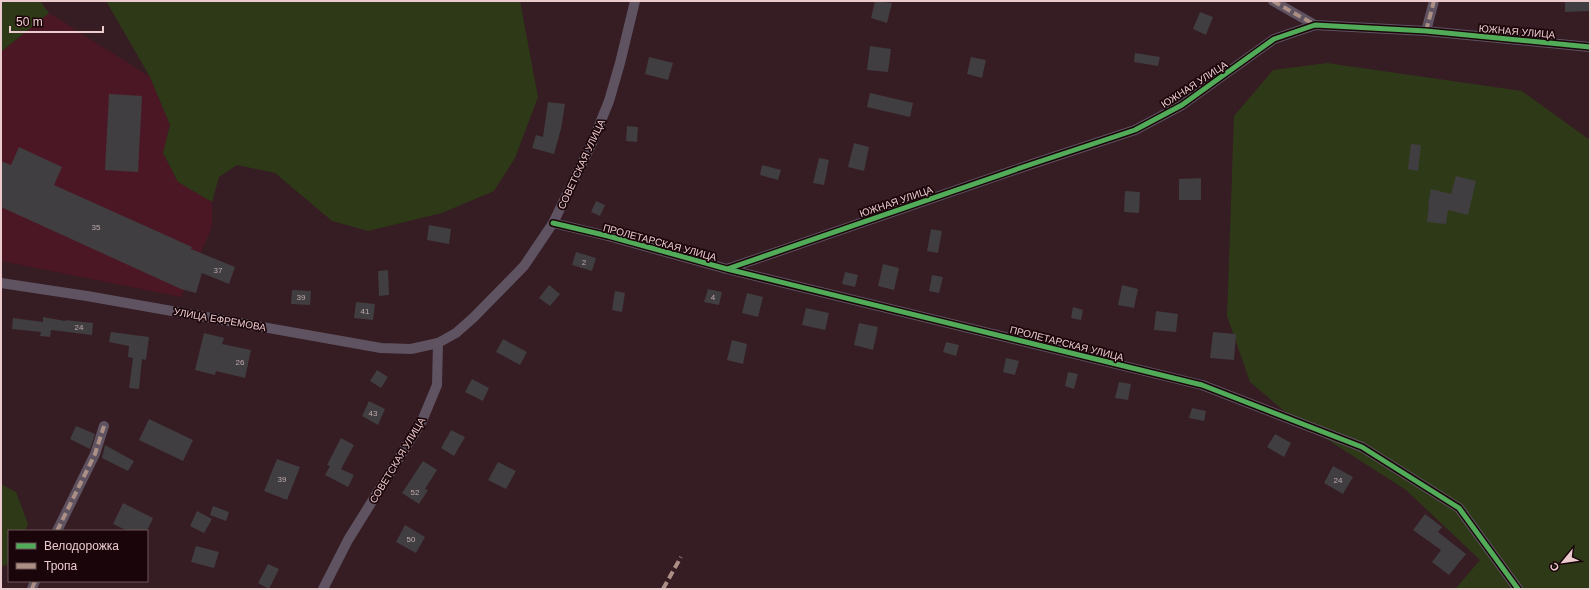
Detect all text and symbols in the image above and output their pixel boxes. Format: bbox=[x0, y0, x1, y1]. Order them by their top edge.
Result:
scale bar bbox=[10, 8, 103, 34]
text: 50 m bbox=[16, 15, 43, 29]
street label: ЮЖНАЯ УЛИЦА bbox=[1478, 23, 1556, 40]
street label: ЮЖНАЯ УЛИЦА bbox=[1159, 59, 1230, 110]
street label: СОВЕТСКАЯ УЛИЦА bbox=[556, 117, 607, 211]
street label: ЮЖНАЯ УЛИЦА bbox=[858, 184, 935, 219]
street label: ПРОЛЕТАРСКАЯ УЛИЦА bbox=[602, 222, 718, 263]
house number: 35 bbox=[92, 223, 101, 232]
house number: 2 bbox=[582, 258, 587, 267]
house number: 37 bbox=[214, 266, 223, 275]
house number: 39 bbox=[297, 293, 306, 302]
house number: 4 bbox=[711, 293, 716, 302]
street label: УЛИЦА ЕФРЕМОВА bbox=[173, 306, 267, 333]
house number: 41 bbox=[361, 307, 370, 316]
house number: 24 bbox=[75, 323, 84, 332]
street label: ПРОЛЕТАРСКАЯ УЛИЦА bbox=[1009, 324, 1125, 363]
house number: 26 bbox=[236, 358, 245, 367]
house number: 43 bbox=[369, 409, 378, 418]
street label: СОВЕТСКАЯ УЛИЦА bbox=[368, 415, 427, 505]
house number: 39 bbox=[278, 475, 287, 484]
house number: 24 bbox=[1334, 476, 1343, 485]
house number: 52 bbox=[411, 488, 420, 497]
legend bbox=[8, 530, 148, 582]
house number: 50 bbox=[407, 535, 416, 544]
text: Велодорожка bbox=[44, 539, 119, 553]
north arrow bbox=[1543, 542, 1583, 582]
text: Тропа bbox=[44, 559, 78, 573]
text: С bbox=[1547, 560, 1561, 573]

